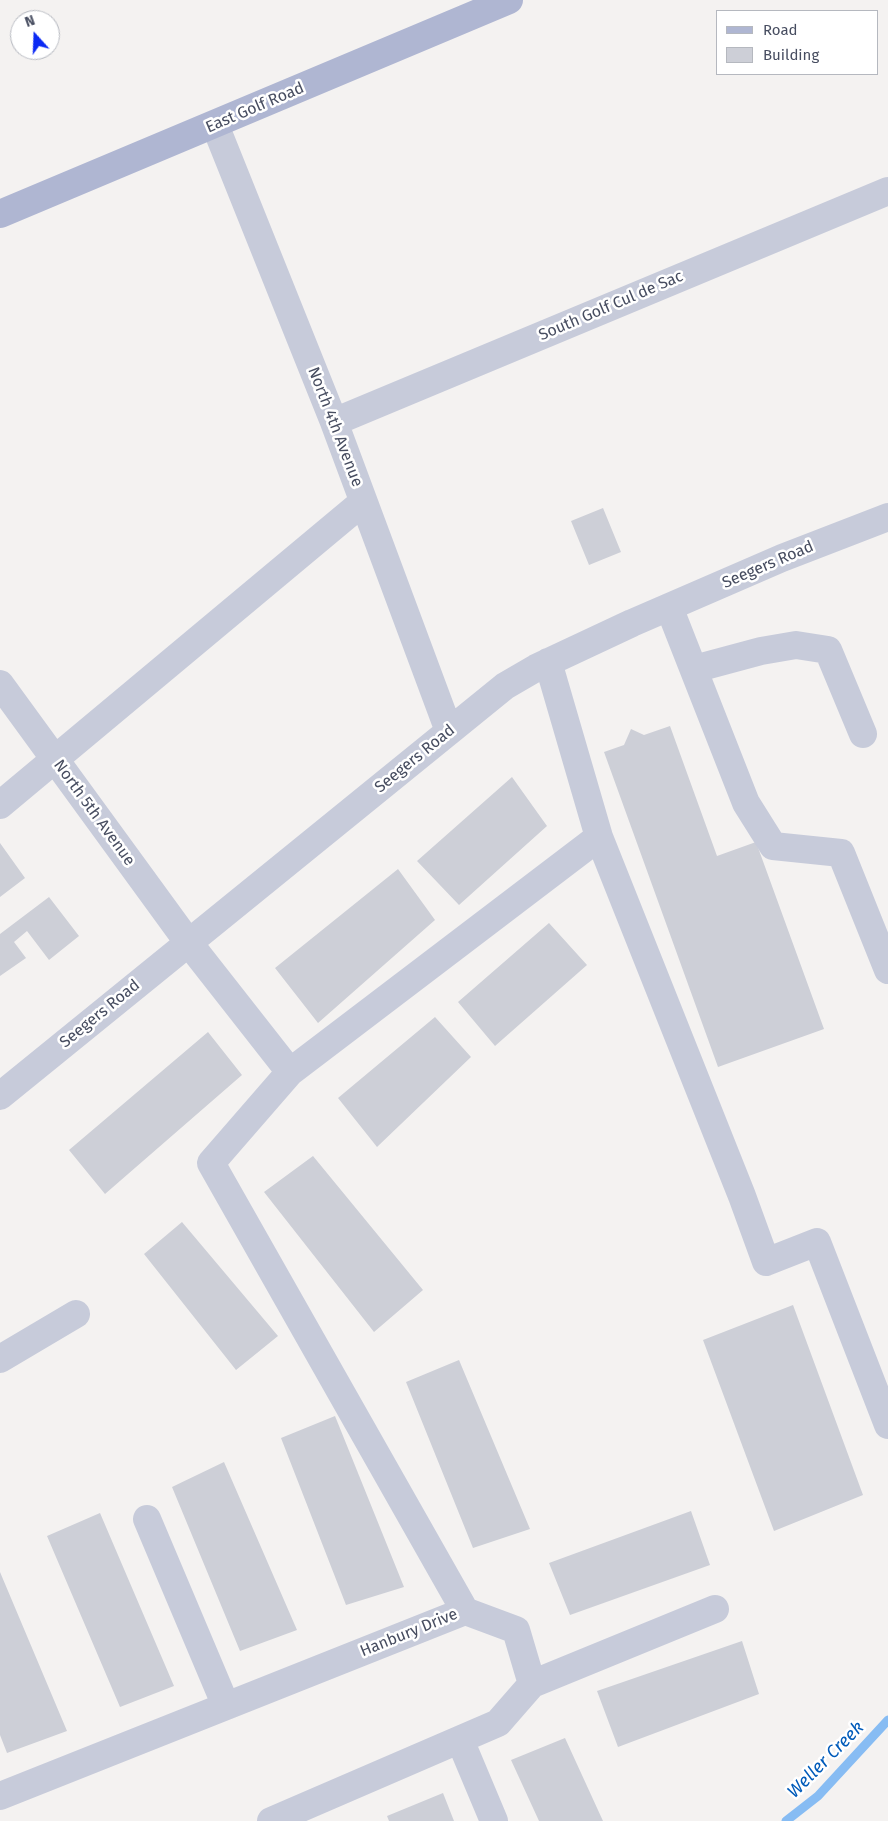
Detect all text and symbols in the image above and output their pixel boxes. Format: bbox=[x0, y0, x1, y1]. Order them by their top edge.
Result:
north arrow bbox=[10, 10, 60, 60]
legend bbox=[716, 10, 878, 75]
text: N bbox=[23, 12, 37, 31]
text: Road bbox=[763, 21, 798, 39]
text: Building bbox=[763, 46, 819, 64]
street label: East Golf Road bbox=[203, 79, 307, 137]
street label: South Golf Cul de Sac bbox=[536, 267, 686, 345]
street label: North 4th Avenue bbox=[303, 364, 367, 490]
street label: Seegers Road bbox=[719, 537, 817, 593]
street label: Seegers Road bbox=[371, 721, 459, 797]
street label: North 5th Avenue bbox=[49, 756, 139, 870]
street label: Seegers Road bbox=[56, 976, 144, 1052]
street label: Hanbury Drive bbox=[357, 1605, 461, 1661]
water label: Weller Creek bbox=[783, 1717, 869, 1803]

